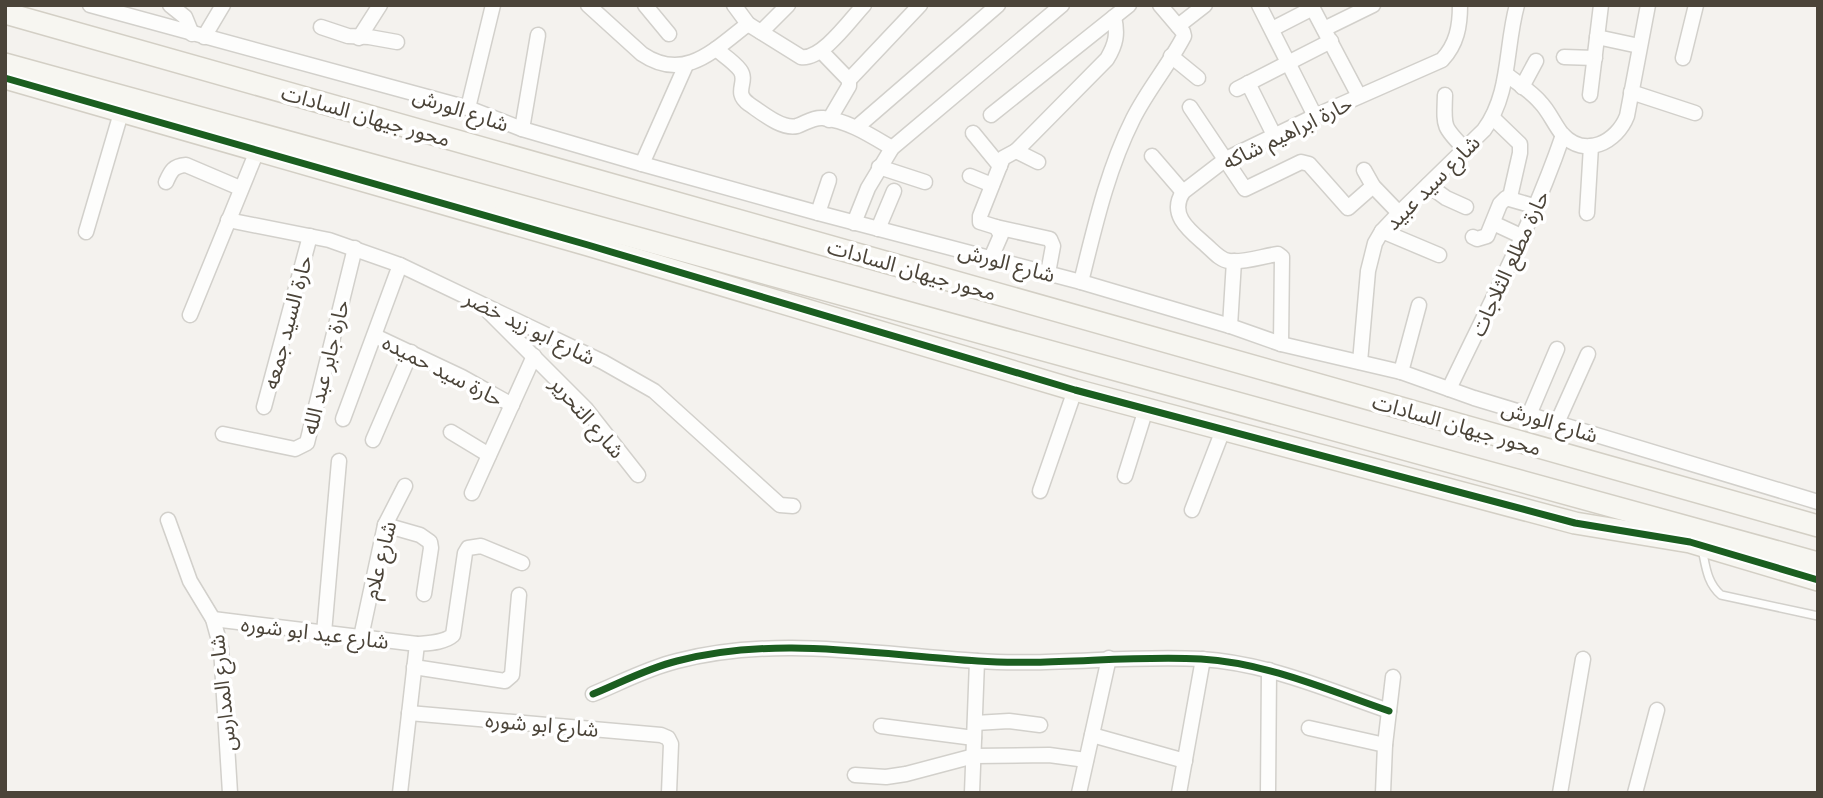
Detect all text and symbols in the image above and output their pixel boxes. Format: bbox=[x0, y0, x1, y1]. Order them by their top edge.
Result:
street label: محور جيهان السادات bbox=[279, 79, 453, 151]
street label: شارع الورش bbox=[409, 81, 512, 140]
street label: حارة ابراهيم شاكه bbox=[1218, 89, 1357, 177]
street label: شارع سيد عبيد bbox=[1379, 129, 1487, 237]
street label: حارة مطلع الثلاجات bbox=[1464, 186, 1557, 341]
street label: محور جيهان السادات bbox=[825, 233, 999, 305]
street label: شارع الورش bbox=[955, 237, 1058, 290]
street label: حارة السيد جمعه bbox=[257, 252, 317, 392]
street label: شارع ابو زيد خضر bbox=[458, 284, 600, 373]
street label: حارة جابر عبد الله bbox=[296, 297, 354, 437]
street label: حارة سيد حميده bbox=[378, 328, 508, 412]
street label: شارع التحرير bbox=[542, 370, 631, 465]
street label: محور جيهان السادات bbox=[1370, 388, 1544, 460]
street label: شارع الورش bbox=[1498, 394, 1601, 451]
street label: شارع علام bbox=[357, 518, 405, 603]
street label: شارع عيد ابو شوره bbox=[239, 610, 390, 657]
street label: شارع المدارس bbox=[203, 633, 244, 753]
street label: شارع ابو شوره bbox=[484, 706, 600, 745]

